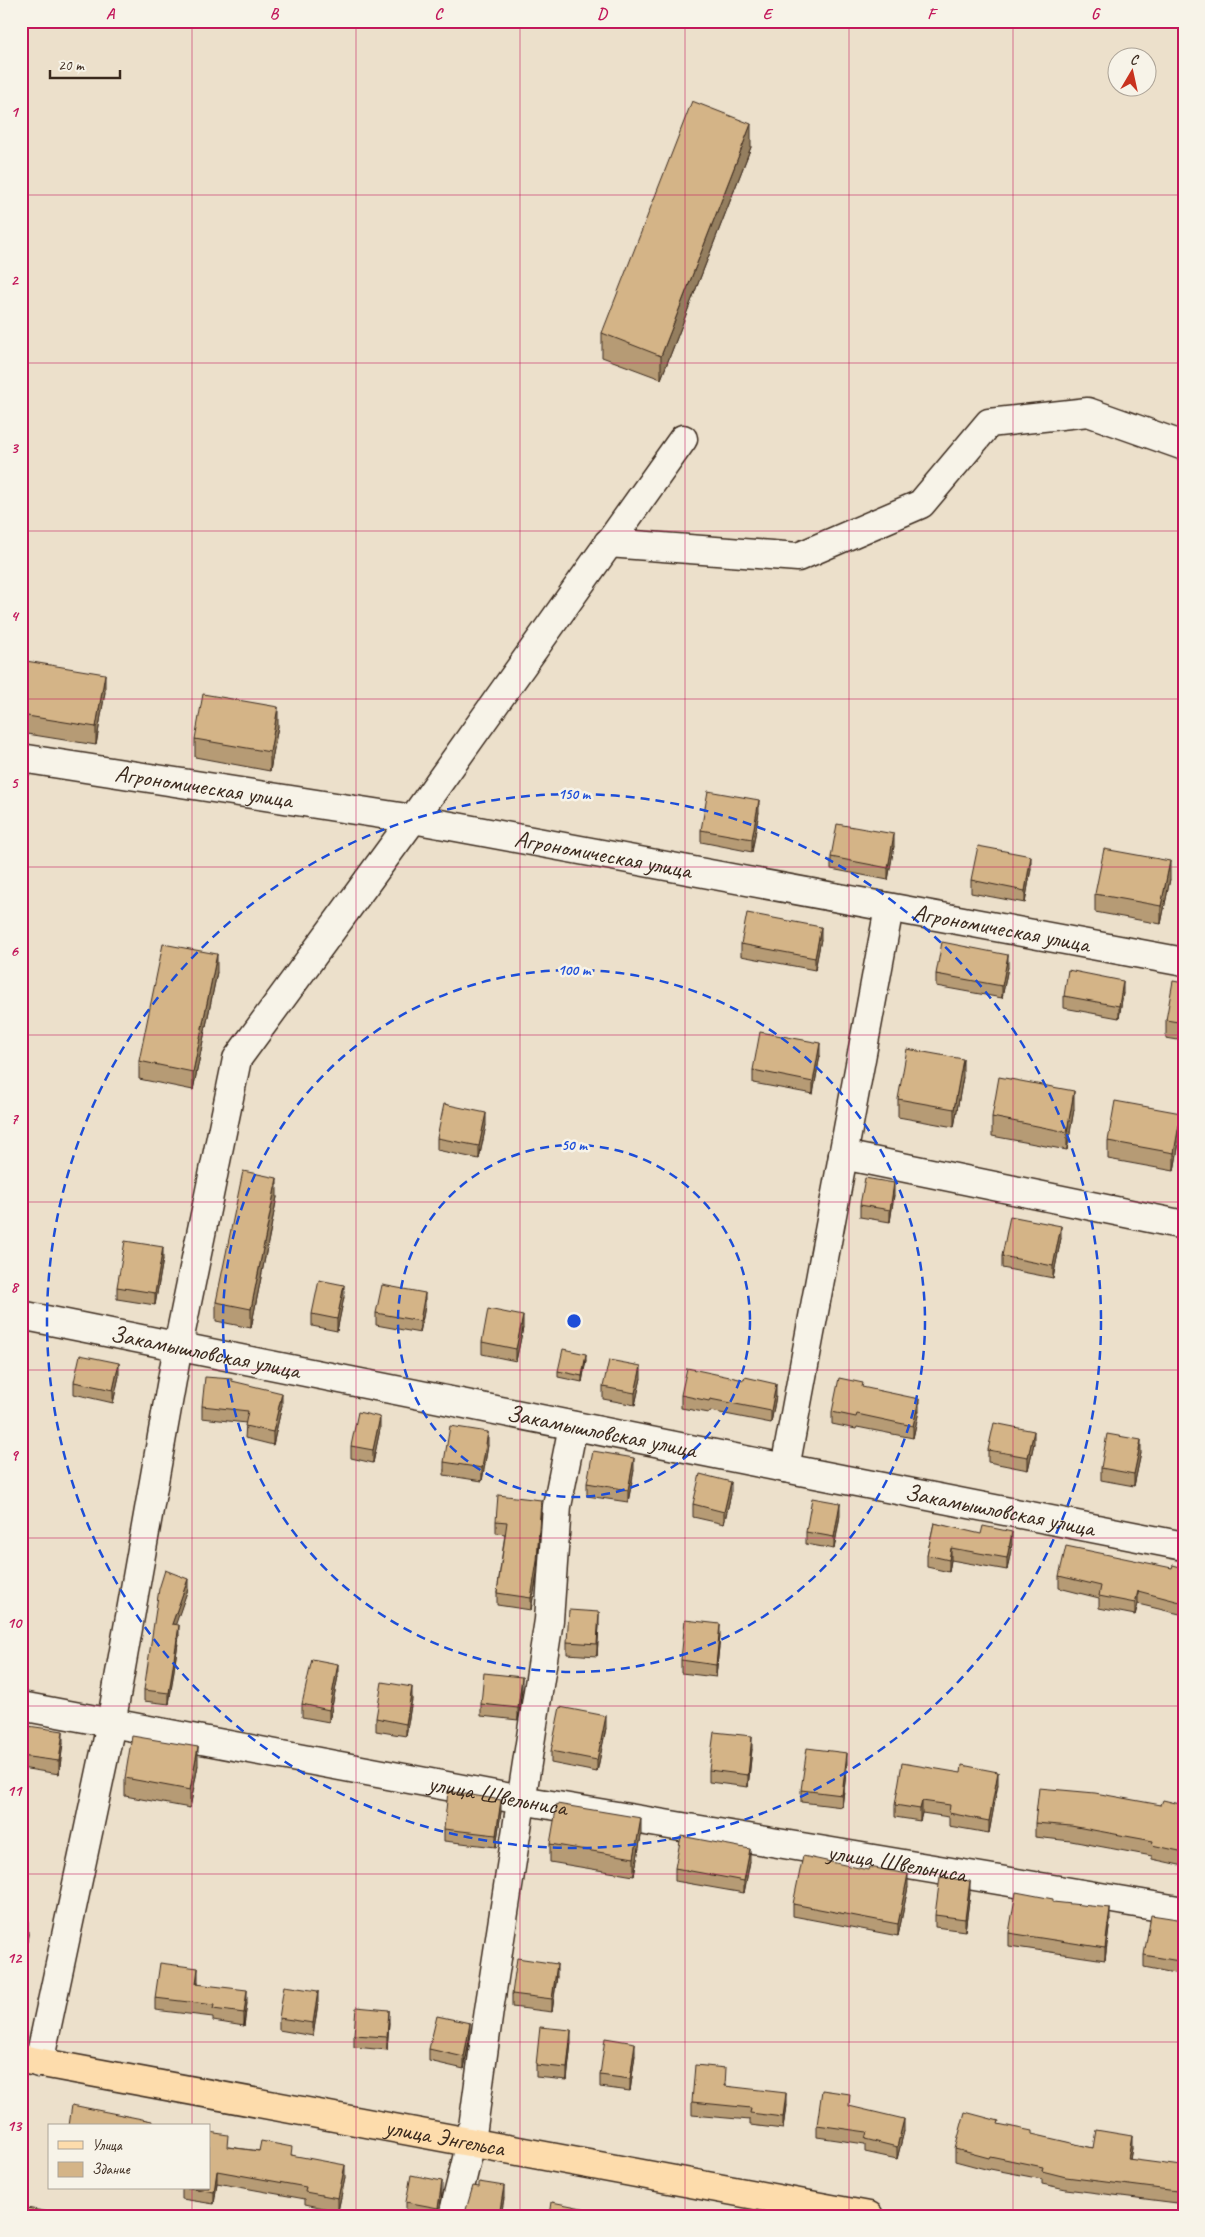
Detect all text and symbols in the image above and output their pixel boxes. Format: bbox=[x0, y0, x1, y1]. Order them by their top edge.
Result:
text: A bbox=[106, 4, 116, 24]
text: B bbox=[270, 4, 280, 24]
text: C bbox=[434, 4, 444, 24]
text: D bbox=[597, 4, 608, 24]
text: E bbox=[763, 4, 774, 24]
text: F bbox=[927, 4, 938, 24]
text: G bbox=[1091, 4, 1101, 24]
scale bar bbox=[50, 48, 120, 80]
north arrow bbox=[1108, 48, 1158, 98]
text: С bbox=[1129, 51, 1141, 69]
text: 20 m bbox=[58, 56, 85, 75]
text: 1 bbox=[10, 102, 19, 122]
text: 2 bbox=[10, 270, 19, 290]
text: 3 bbox=[10, 438, 19, 458]
text: 4 bbox=[10, 606, 19, 626]
street label: Агрономическая улица bbox=[113, 758, 297, 815]
text: 5 bbox=[11, 773, 20, 793]
text: 150 m bbox=[558, 785, 592, 804]
street label: Агрономическая улица bbox=[512, 823, 696, 886]
street label: Агрономическая улица bbox=[910, 897, 1094, 960]
text: 6 bbox=[10, 941, 19, 961]
text: 100 m bbox=[558, 961, 592, 980]
text: 7 bbox=[10, 1109, 19, 1129]
text: 50 m bbox=[561, 1136, 588, 1155]
text: 8 bbox=[10, 1277, 19, 1297]
centre of rings bbox=[565, 1312, 583, 1330]
street label: Закамышловская улица bbox=[108, 1318, 305, 1386]
street label: Закамышловская улица bbox=[504, 1398, 701, 1465]
text: 9 bbox=[10, 1445, 19, 1465]
street label: Закамышловская улица bbox=[902, 1477, 1099, 1544]
text: 10 bbox=[7, 1613, 23, 1633]
street label: улица Швельниса bbox=[424, 1768, 571, 1823]
text: 11 bbox=[7, 1781, 23, 1801]
street label: улица Швельниса bbox=[823, 1836, 971, 1890]
text: 12 bbox=[7, 1948, 23, 1968]
street label: улица Энгельса bbox=[381, 2111, 508, 2163]
text: 13 bbox=[7, 2116, 23, 2136]
legend bbox=[48, 2124, 210, 2190]
text: Улица bbox=[92, 2136, 123, 2155]
text: Здание bbox=[92, 2160, 131, 2179]

